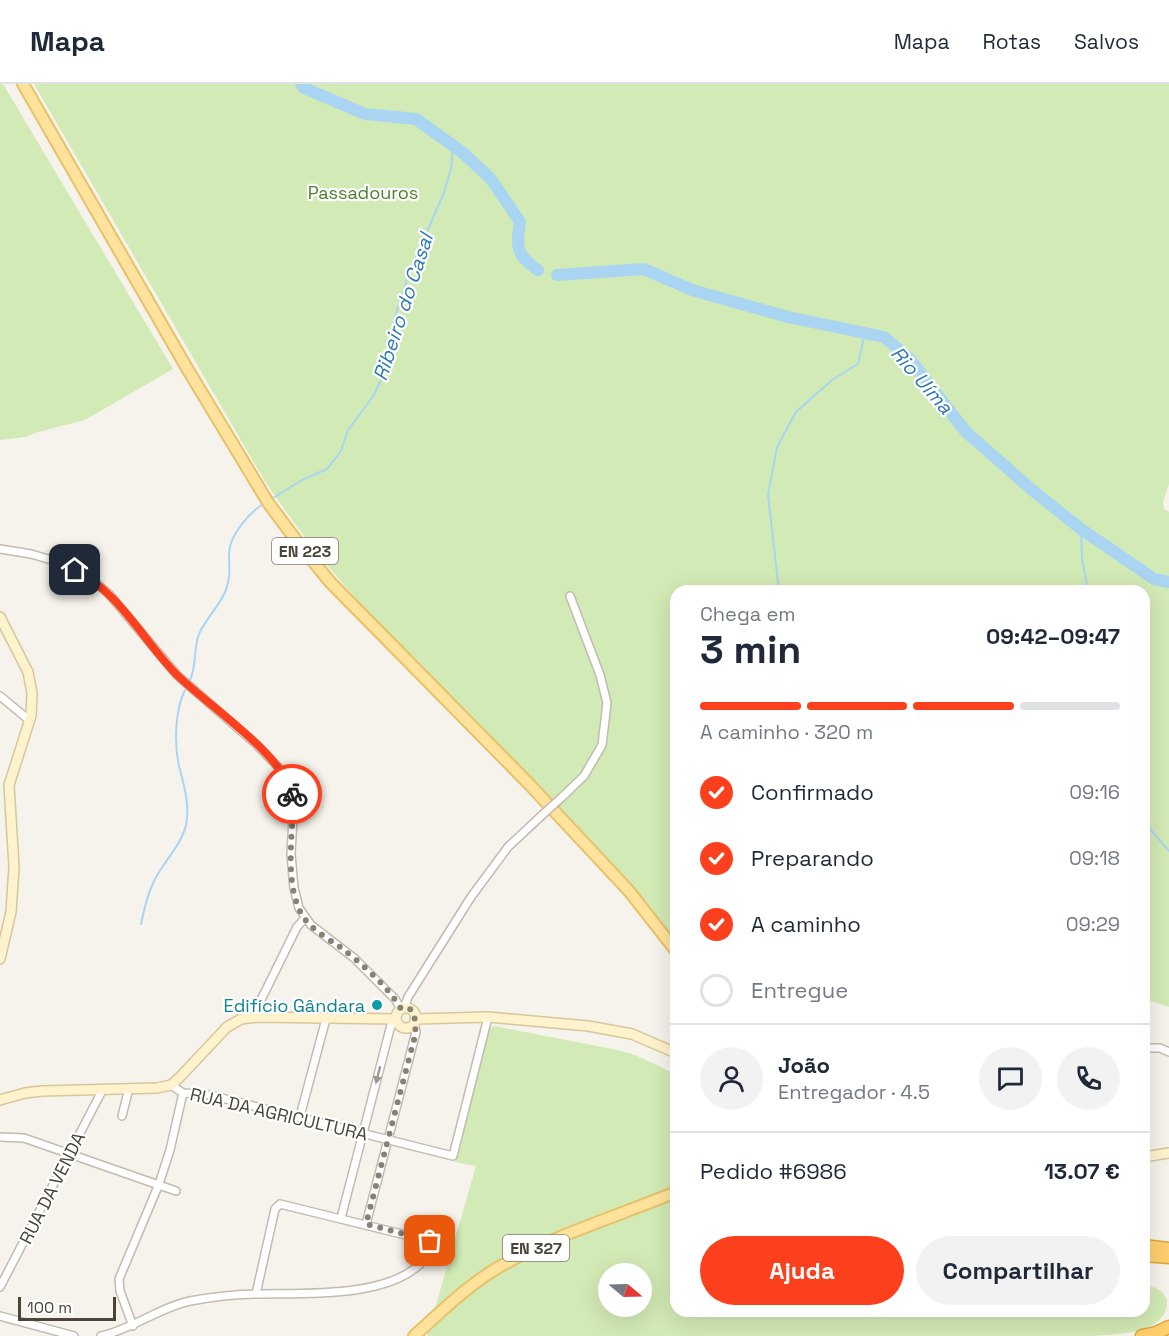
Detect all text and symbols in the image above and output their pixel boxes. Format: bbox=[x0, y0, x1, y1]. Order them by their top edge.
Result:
text: Mapa bbox=[30, 23, 105, 59]
text: Mapa bbox=[894, 28, 949, 55]
text: Rotas bbox=[982, 28, 1041, 55]
text: Salvos bbox=[1074, 28, 1139, 55]
park label: Passadouros bbox=[308, 181, 418, 204]
water label: Ribeiro do Casal bbox=[367, 228, 440, 384]
water label: Rio Uíma bbox=[885, 341, 959, 420]
road number: EN 223 bbox=[272, 538, 338, 564]
pin bbox=[49, 544, 100, 595]
icon: home bbox=[58, 553, 91, 586]
text: Chega em bbox=[700, 601, 795, 627]
text: 09:42–09:47 bbox=[986, 622, 1120, 650]
text: 3 min bbox=[700, 625, 801, 674]
text: A caminho · 320 m bbox=[700, 719, 873, 745]
courier bbox=[262, 764, 322, 824]
icon: check bbox=[700, 776, 733, 809]
icon: bike bbox=[276, 778, 309, 811]
text: Confirmado bbox=[751, 778, 874, 806]
text: 09:16 bbox=[1069, 779, 1120, 805]
icon: check bbox=[700, 842, 733, 875]
text: Preparando bbox=[751, 844, 874, 872]
text: 09:18 bbox=[1069, 845, 1120, 871]
icon: check bbox=[700, 908, 733, 941]
text: A caminho bbox=[751, 910, 861, 938]
text: 09:29 bbox=[1066, 911, 1120, 937]
text: Entregue bbox=[751, 976, 848, 1004]
place label: Edifício Gândara bbox=[224, 994, 365, 1017]
marker: Edifício Gândara bbox=[370, 998, 384, 1012]
button: person bbox=[700, 1047, 763, 1110]
button: chat bbox=[979, 1047, 1042, 1110]
button: phone bbox=[1057, 1047, 1120, 1110]
text: João bbox=[778, 1051, 830, 1079]
one-way arrow bbox=[373, 1066, 383, 1085]
text: Entregador · 4.5 bbox=[778, 1079, 930, 1105]
street label: RUA DA AGRICULTURA bbox=[188, 1082, 370, 1146]
street label: RUA DA VENDA bbox=[14, 1128, 90, 1248]
text: Pedido #6986 bbox=[700, 1157, 847, 1185]
text: 13.07 € bbox=[1044, 1157, 1120, 1185]
pin bbox=[404, 1215, 455, 1266]
icon: bag bbox=[413, 1224, 446, 1257]
road number: EN 327 bbox=[503, 1235, 569, 1261]
button: Ajuda bbox=[700, 1236, 904, 1305]
button: Compartilhar bbox=[916, 1236, 1120, 1305]
north arrow bbox=[598, 1263, 652, 1317]
map controls bbox=[598, 1263, 652, 1317]
scale bar bbox=[18, 1294, 116, 1322]
text: 100 m bbox=[27, 1297, 72, 1318]

